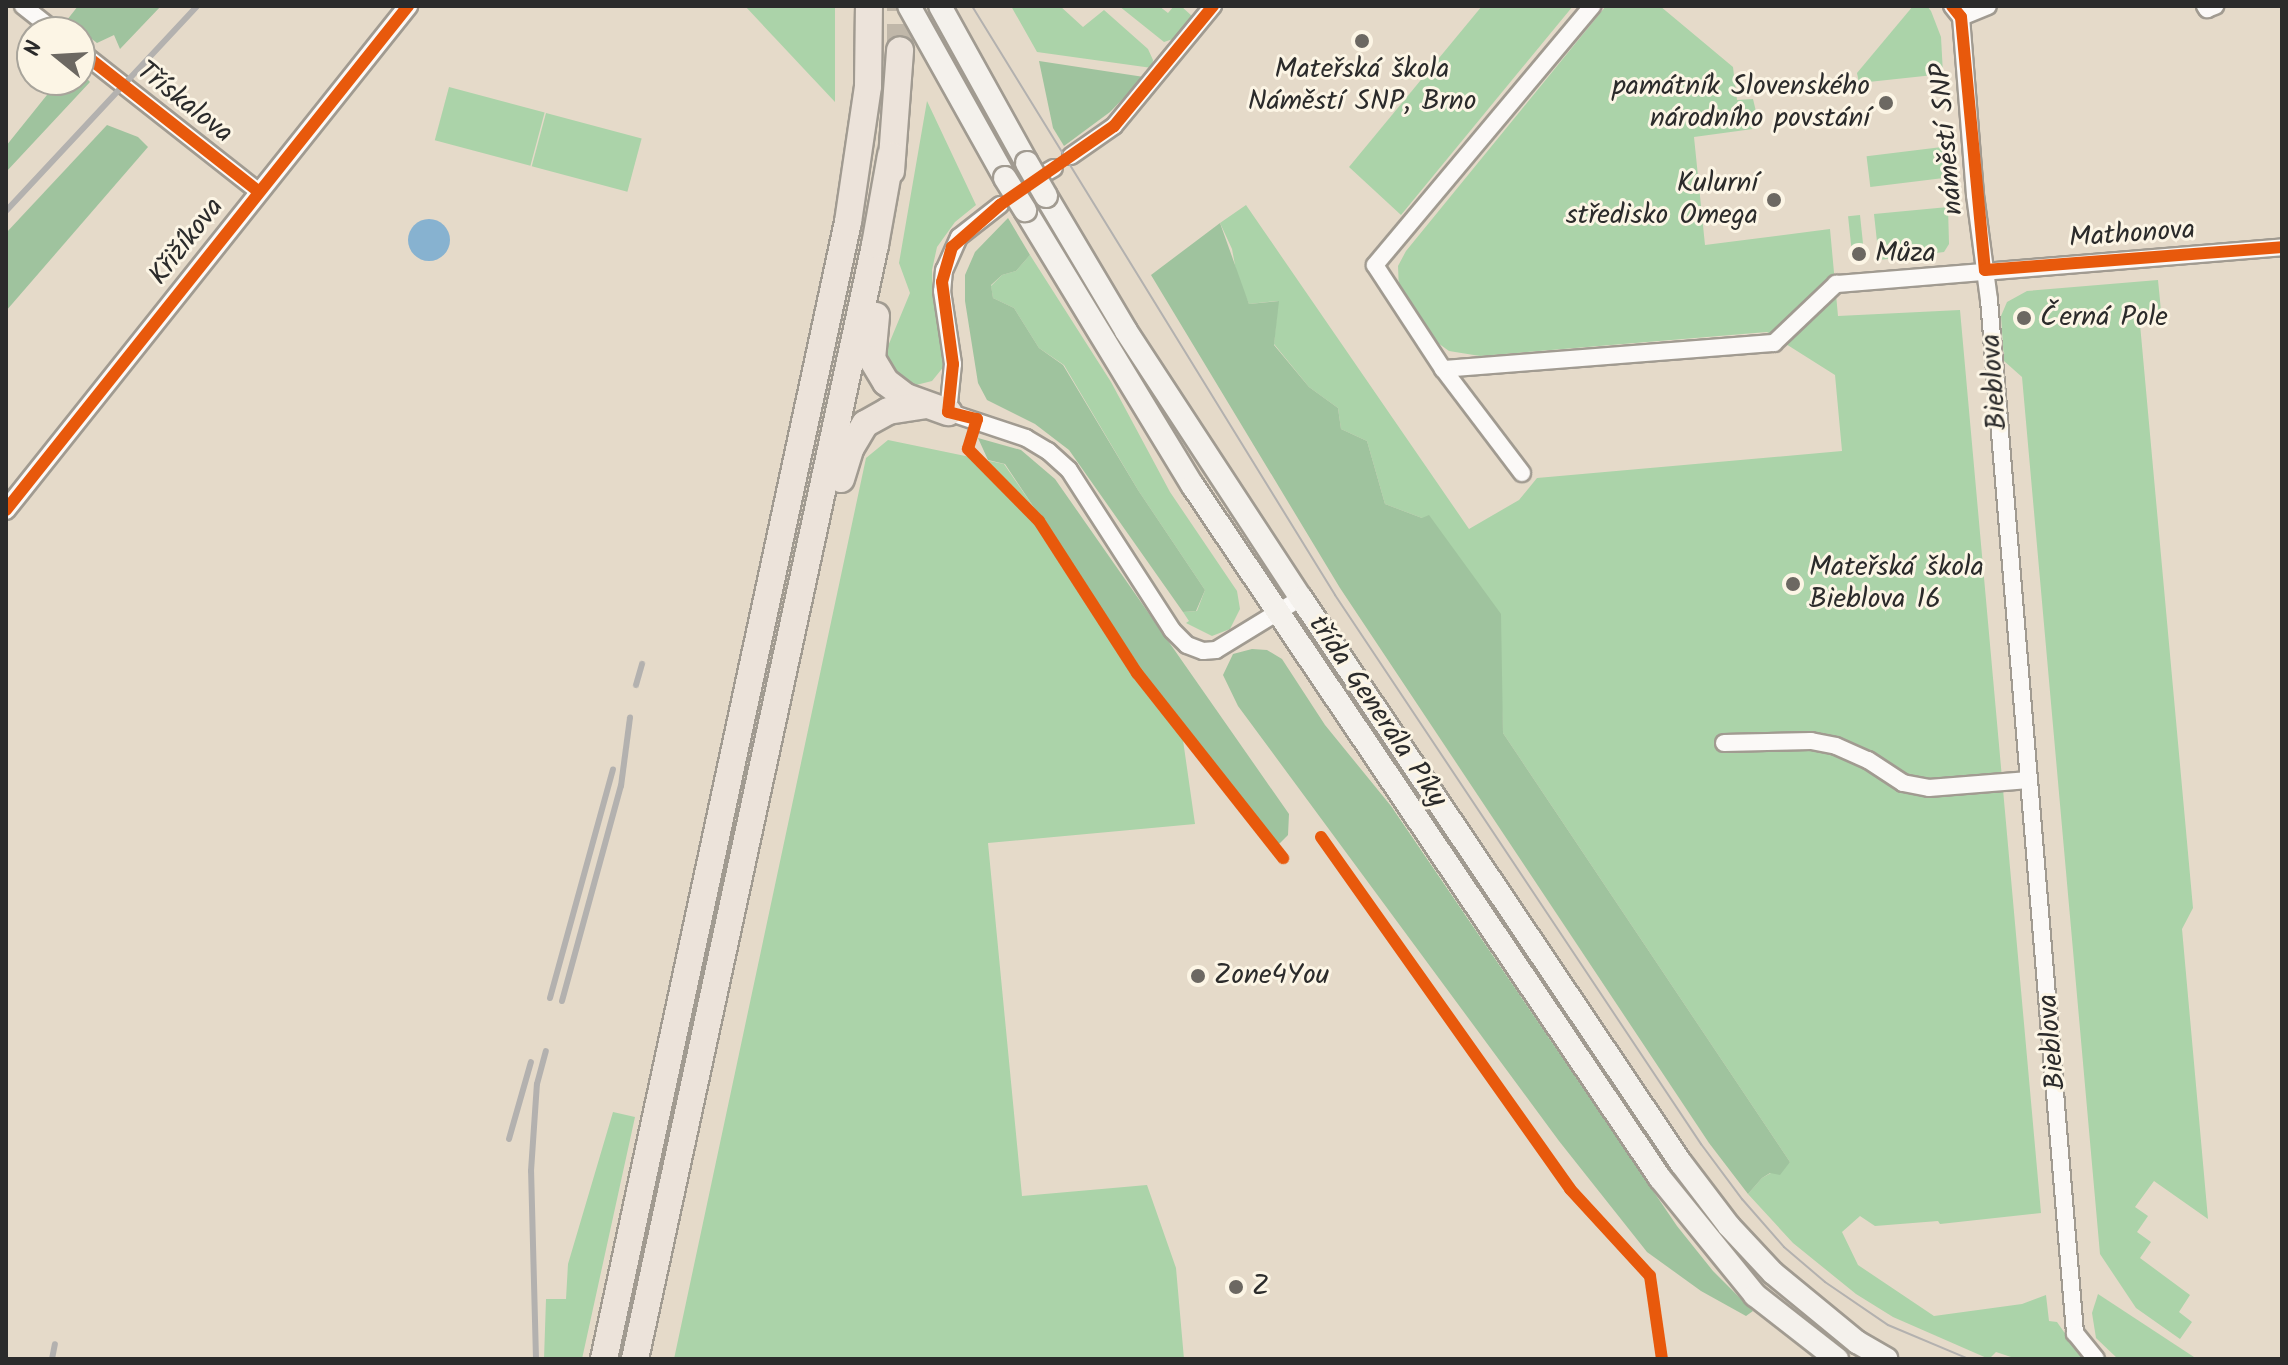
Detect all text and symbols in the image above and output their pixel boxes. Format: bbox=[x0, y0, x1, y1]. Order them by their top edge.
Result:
north arrow bbox=[16, 16, 96, 96]
marker: Mateřská škola Náměstí SNP, Brno bbox=[1353, 32, 1371, 50]
text: N bbox=[16, 37, 53, 61]
place label: Mateřská škola Náměstí SNP, Brno bbox=[1248, 53, 1476, 119]
street label: Třískalova bbox=[129, 55, 239, 151]
street label: náměstí SNP bbox=[1925, 62, 1971, 216]
place label: památník Slovenského národního povstání bbox=[1612, 70, 1870, 136]
marker: památník Slovenského národního povstání bbox=[1877, 94, 1895, 112]
place label: Kulurní středisko Omega bbox=[1566, 167, 1758, 233]
marker: Kulurní středisko Omega bbox=[1765, 191, 1783, 209]
street label: Křižíkova bbox=[142, 192, 232, 292]
street label: Mathonova bbox=[2068, 214, 2196, 256]
place label: Můza bbox=[1875, 237, 1936, 271]
marker: Můza bbox=[1850, 245, 1868, 263]
place label: Černá Pole bbox=[2040, 301, 2168, 335]
marker: Černá Pole bbox=[2015, 309, 2033, 327]
street label: Bieblova bbox=[1975, 333, 2015, 431]
place label: Mateřská škola Bieblova 16 bbox=[1809, 551, 1984, 617]
marker: Mateřská škola Bieblova 16 bbox=[1784, 575, 1802, 593]
street label: třída Generála Píky bbox=[1300, 610, 1454, 814]
place label: Zone4You bbox=[1214, 959, 1329, 993]
marker: Zone4You bbox=[1189, 967, 1207, 985]
street label: Bieblova bbox=[2032, 993, 2074, 1091]
place label: Z bbox=[1252, 1270, 1269, 1304]
marker: Z bbox=[1227, 1278, 1245, 1296]

